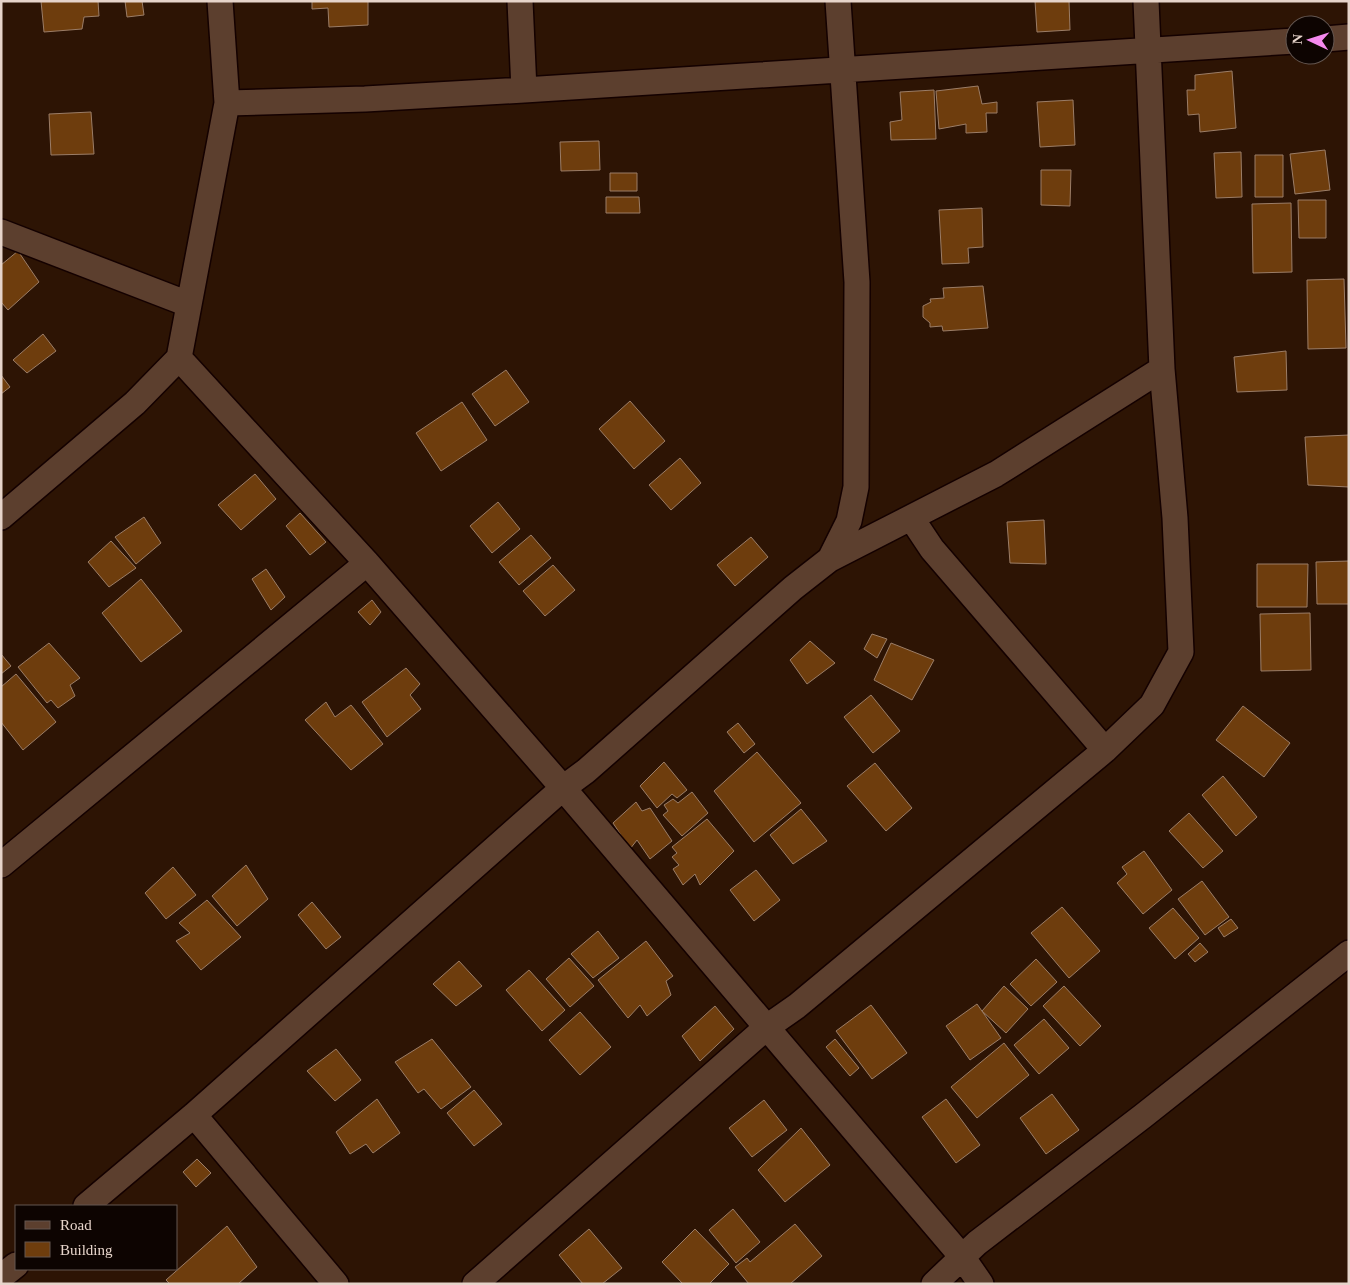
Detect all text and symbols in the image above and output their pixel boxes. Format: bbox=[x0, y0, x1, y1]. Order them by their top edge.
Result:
north arrow bbox=[1285, 15, 1335, 65]
text: N bbox=[1290, 34, 1305, 45]
legend bbox=[15, 1205, 178, 1270]
text: Road bbox=[60, 1217, 92, 1233]
text: Building bbox=[60, 1242, 113, 1258]

